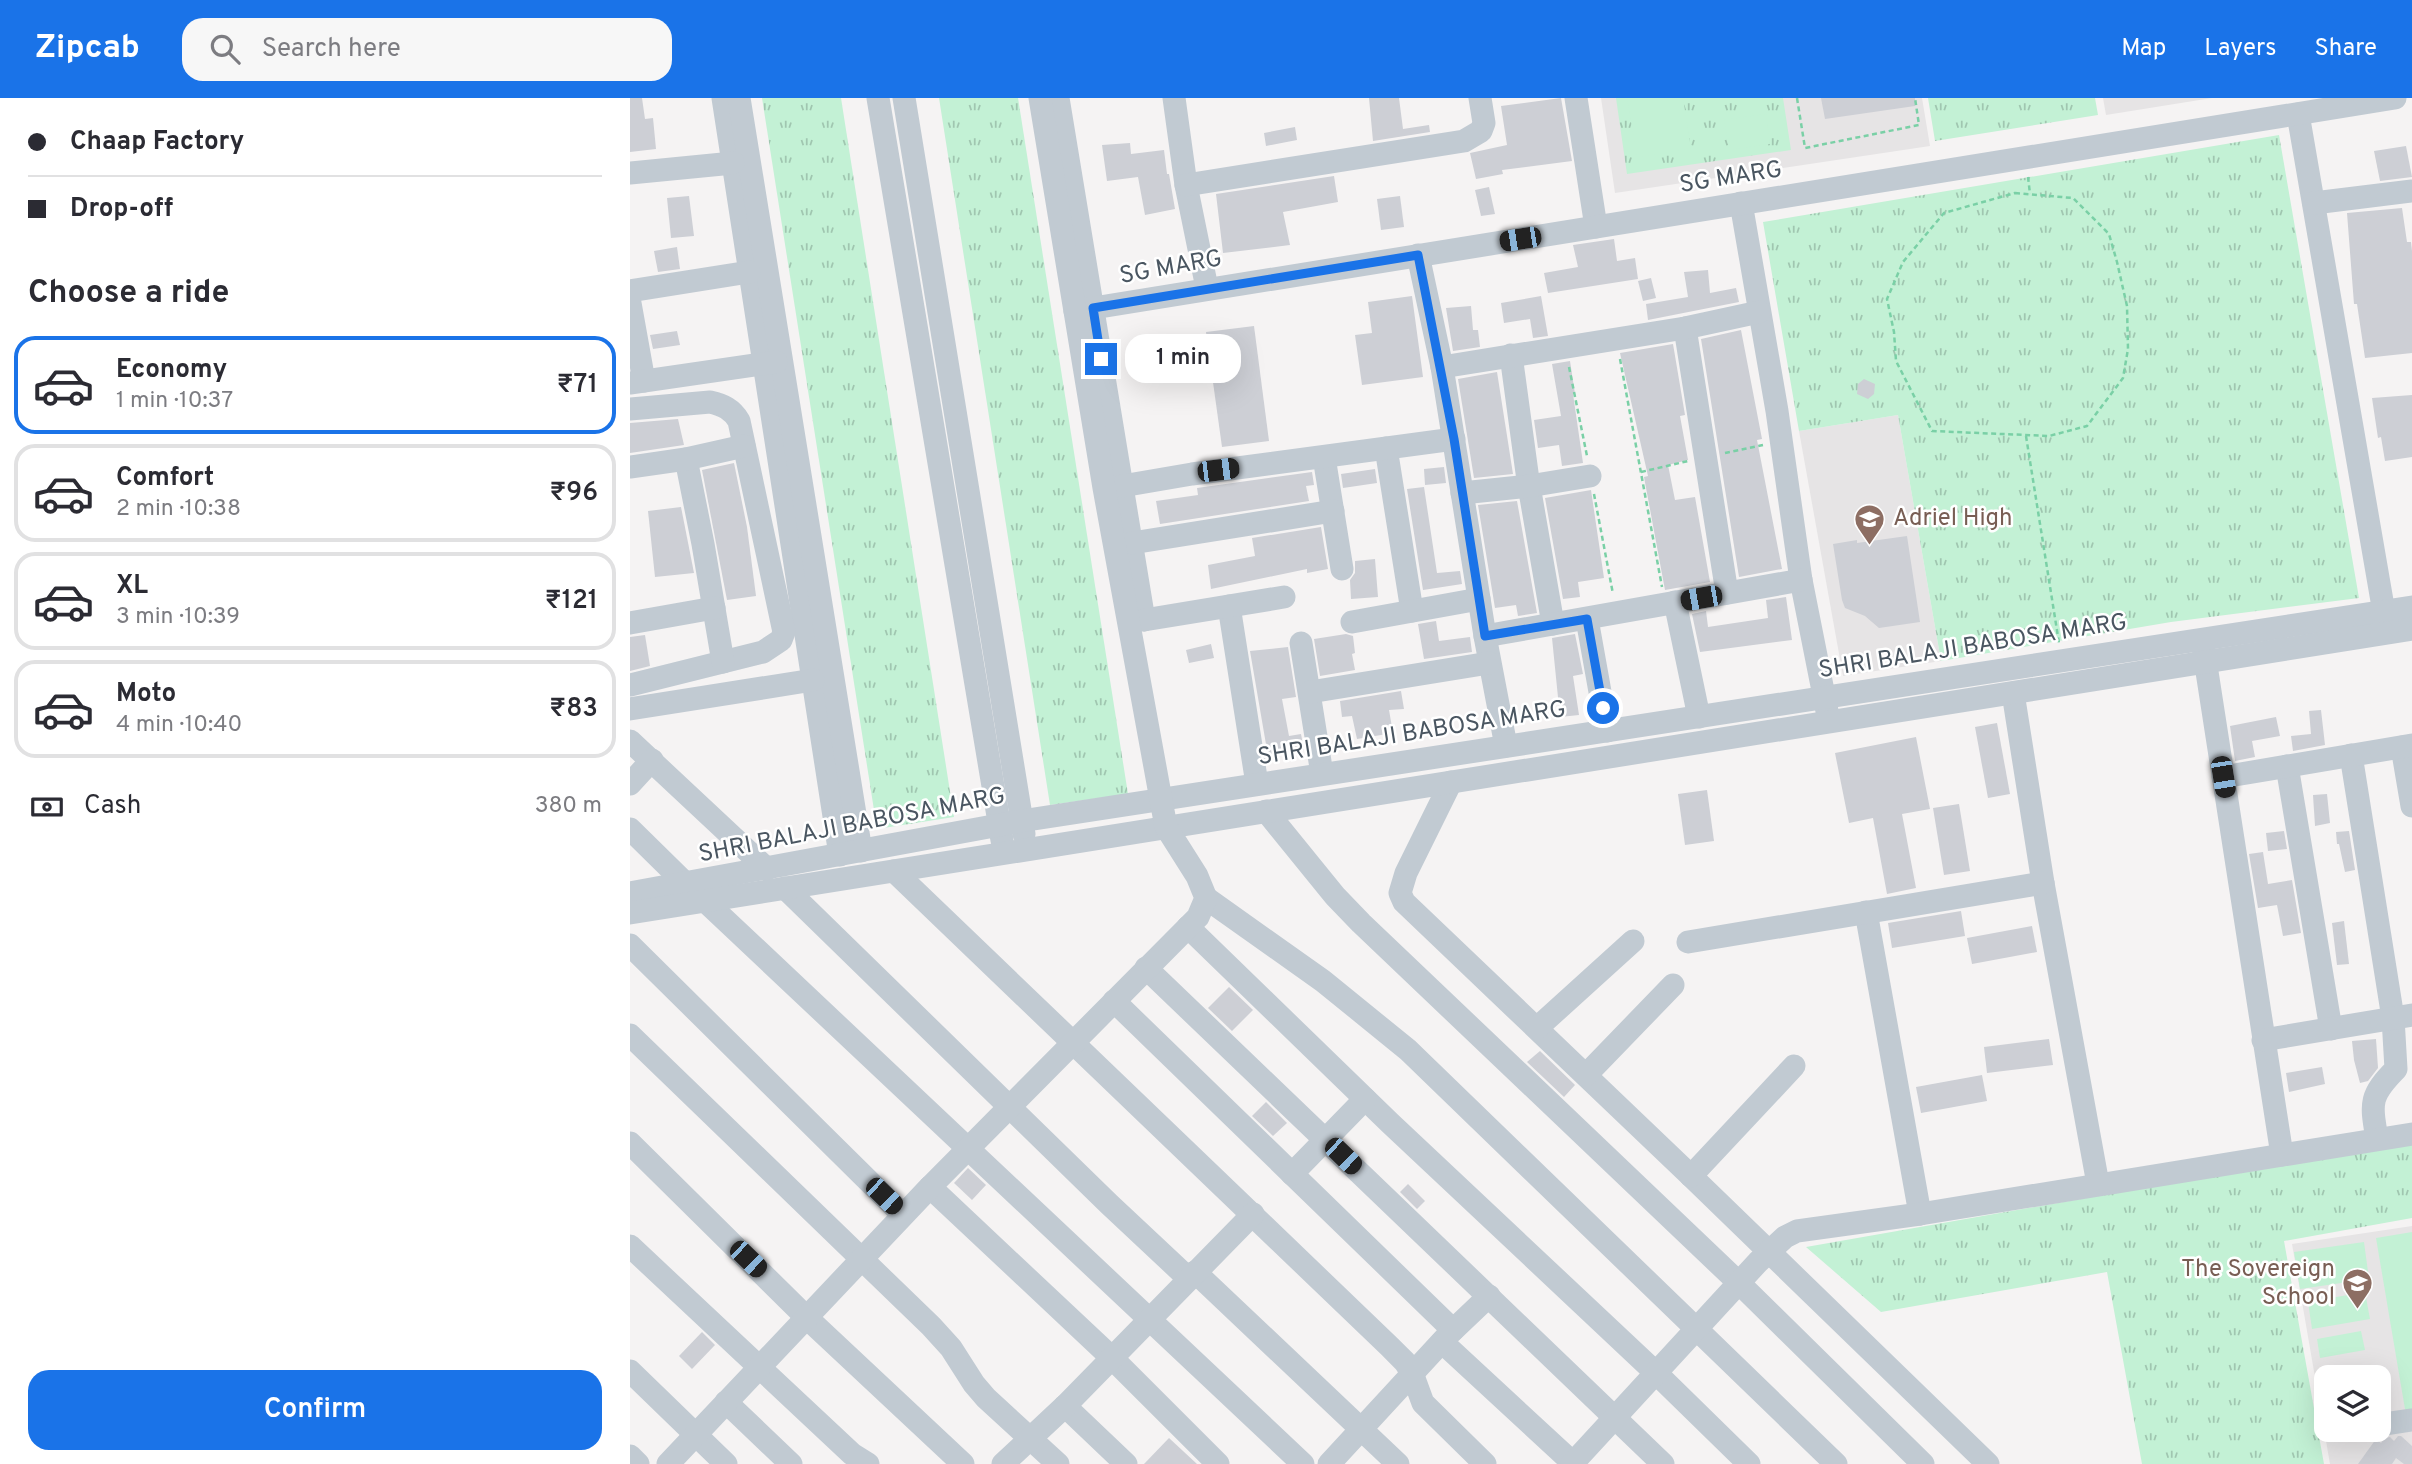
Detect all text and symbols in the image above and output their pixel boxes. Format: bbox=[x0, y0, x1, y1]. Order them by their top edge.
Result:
search box bbox=[182, 18, 672, 81]
text: Zipcab bbox=[35, 28, 140, 70]
icon: search bbox=[206, 30, 244, 68]
text: Search here bbox=[262, 33, 401, 66]
text: Map bbox=[2121, 34, 2166, 64]
text: Layers bbox=[2204, 34, 2276, 64]
text: Share bbox=[2314, 34, 2377, 64]
text: Chaap Factory bbox=[70, 126, 244, 159]
street label: SG MARG bbox=[1678, 155, 1784, 201]
text: Drop-off bbox=[70, 193, 173, 226]
car bbox=[1498, 225, 1543, 253]
street label: SG MARG bbox=[1117, 244, 1225, 292]
text: Choose a ride bbox=[28, 274, 229, 314]
callout: 1 min bbox=[1126, 334, 1241, 384]
route end bbox=[1085, 343, 1117, 375]
text: 1 min bbox=[1156, 344, 1210, 373]
icon: car bbox=[32, 354, 95, 417]
text: Economy bbox=[116, 354, 227, 387]
text: ₹71 bbox=[557, 369, 598, 402]
text: 1 min · 10:37 bbox=[116, 387, 233, 416]
car bbox=[1196, 457, 1241, 483]
icon: car bbox=[32, 462, 95, 525]
text: Comfort bbox=[116, 462, 214, 495]
text: ₹96 bbox=[549, 477, 598, 510]
text: 2 min · 10:38 bbox=[116, 495, 241, 524]
school or university icon: Adriel High bbox=[1853, 502, 1887, 546]
place label: Adriel High bbox=[1893, 504, 2013, 534]
icon: car bbox=[32, 570, 95, 633]
text: XL bbox=[116, 570, 148, 603]
car bbox=[1679, 584, 1724, 612]
text: ₹121 bbox=[545, 585, 598, 618]
text: 3 min · 10:39 bbox=[116, 603, 240, 632]
street label: SHRI BALAJI BABOSA MARG bbox=[1817, 608, 2129, 686]
icon: car bbox=[32, 678, 95, 741]
text: Moto bbox=[116, 678, 176, 711]
route start bbox=[1587, 692, 1619, 724]
text: ₹83 bbox=[549, 693, 598, 726]
street label: SHRI BALAJI BABOSA MARG bbox=[1256, 695, 1568, 773]
text: 4 min · 10:40 bbox=[116, 711, 242, 740]
car bbox=[2210, 755, 2237, 799]
street label: SHRI BALAJI BABOSA MARG bbox=[696, 782, 1008, 870]
icon: cash bbox=[28, 788, 66, 826]
text: Cash bbox=[84, 790, 141, 823]
text: 380 m bbox=[535, 792, 602, 821]
car bbox=[1321, 1134, 1366, 1178]
car bbox=[862, 1174, 907, 1218]
car bbox=[726, 1237, 771, 1281]
place label: The Sovereign School bbox=[2181, 1255, 2335, 1313]
school or university icon: The Sovereign School bbox=[2341, 1267, 2375, 1311]
map controls bbox=[2314, 1365, 2391, 1442]
button: layers bbox=[2314, 1365, 2391, 1442]
button: Confirm bbox=[28, 1370, 602, 1450]

